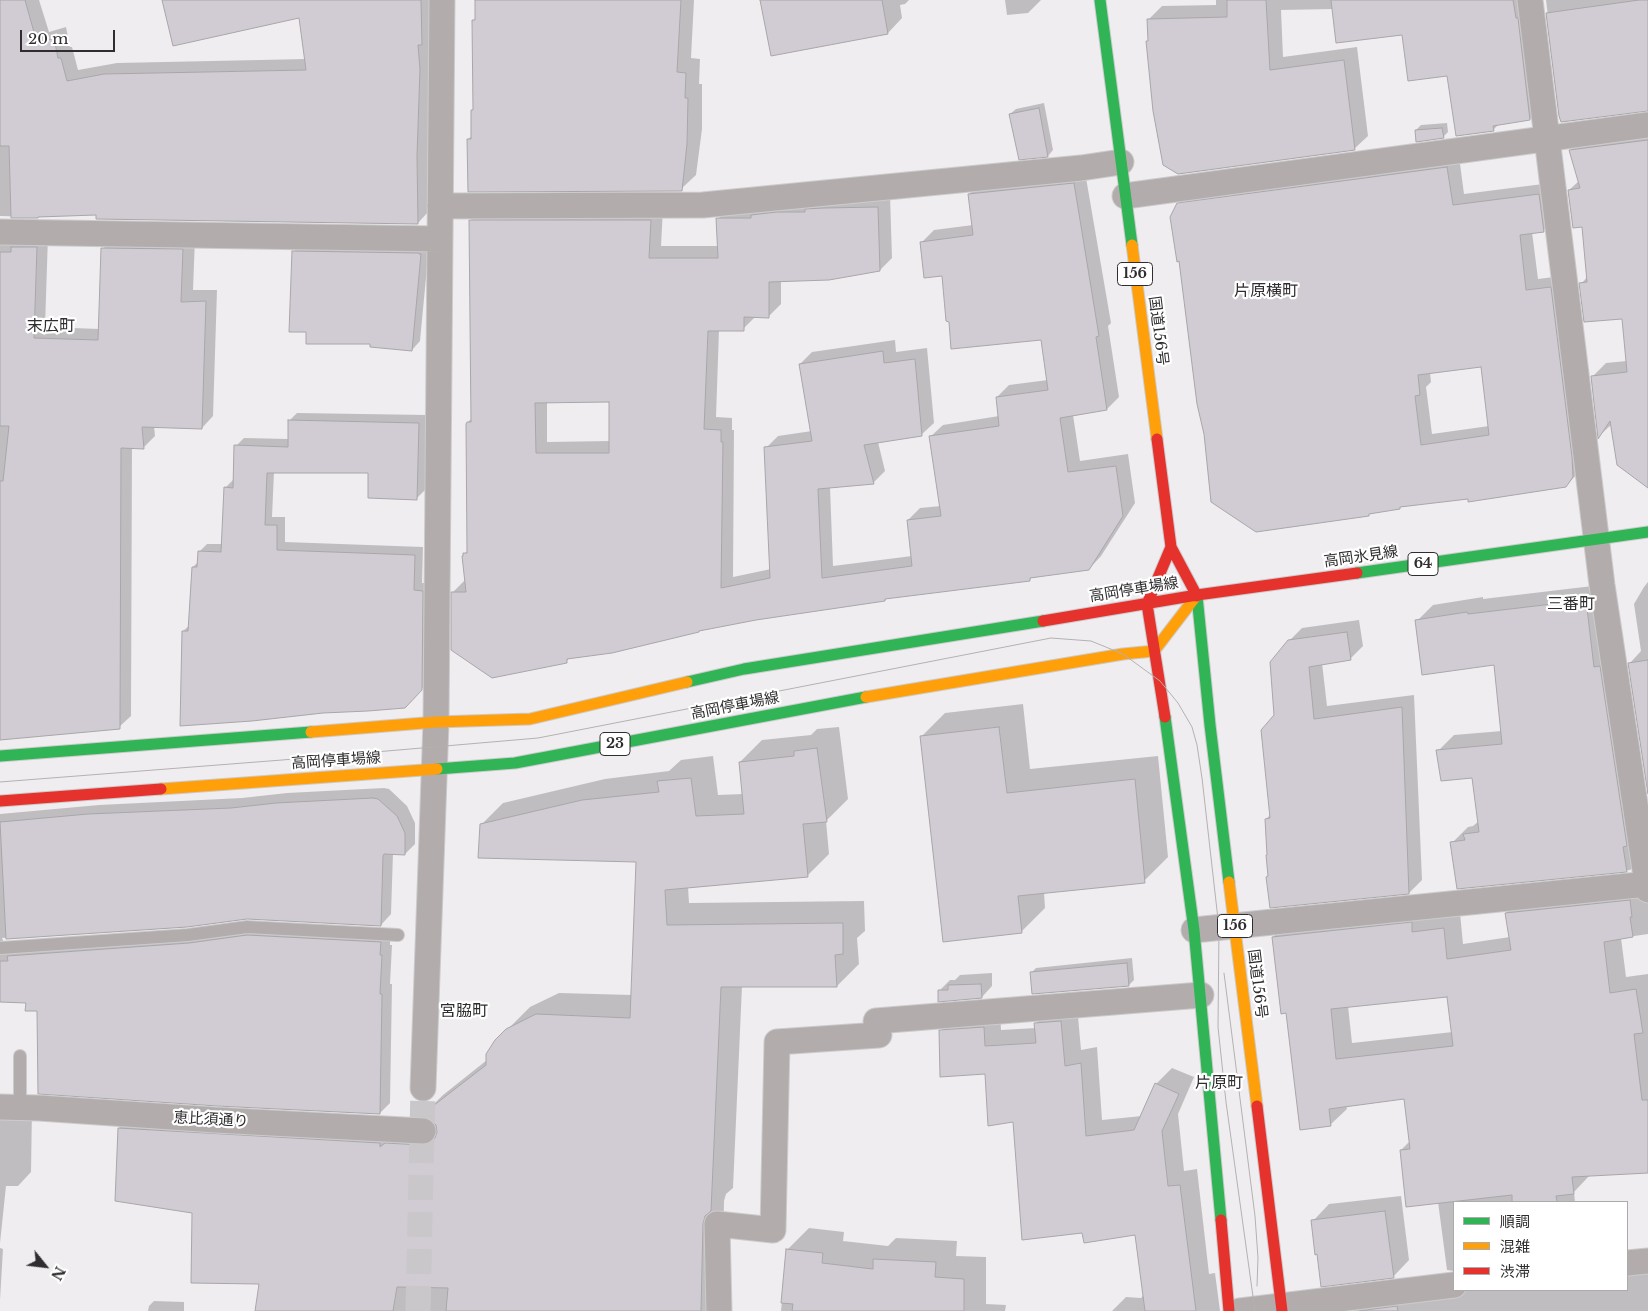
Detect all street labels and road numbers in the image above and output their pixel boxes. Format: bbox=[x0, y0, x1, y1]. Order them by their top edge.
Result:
road number: 156 bbox=[1118, 262, 1152, 286]
street label: 国道156号 bbox=[1145, 295, 1171, 367]
street label: 高岡氷見線 bbox=[1323, 543, 1399, 571]
road number: 64 bbox=[1408, 552, 1438, 576]
street label: 高岡停車場線 bbox=[1088, 574, 1180, 606]
street label: 高岡停車場線 bbox=[689, 689, 781, 723]
road number: 23 bbox=[600, 732, 630, 756]
street label: 高岡停車場線 bbox=[290, 749, 382, 773]
road number: 156 bbox=[1218, 914, 1252, 938]
street label: 国道156号 bbox=[1244, 948, 1270, 1020]
street label: 恵比須通り bbox=[173, 1109, 249, 1131]

